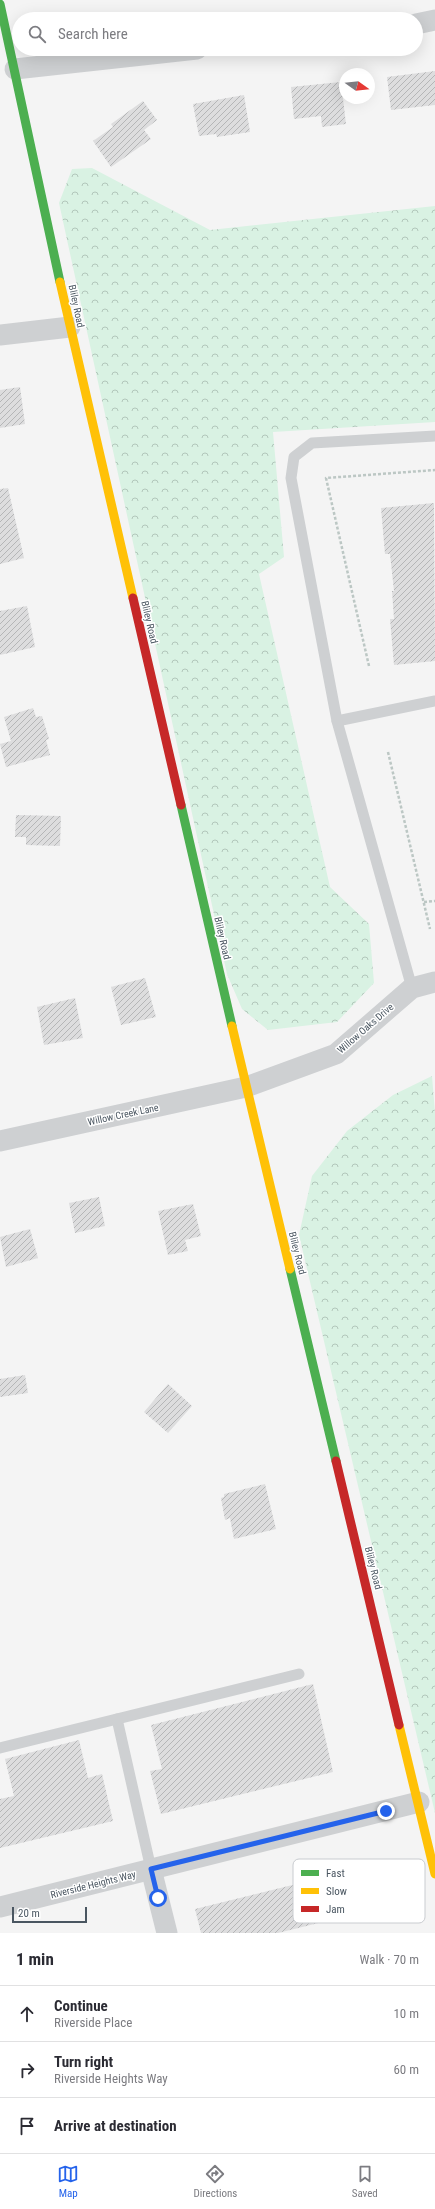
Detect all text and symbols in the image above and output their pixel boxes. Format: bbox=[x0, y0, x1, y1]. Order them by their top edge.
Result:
search box bbox=[12, 12, 423, 56]
icon: search bbox=[26, 23, 48, 45]
text: Search here bbox=[58, 25, 128, 43]
north arrow bbox=[339, 68, 375, 104]
street label: Bliley Road bbox=[67, 284, 86, 329]
street label: Bliley Road bbox=[139, 600, 160, 645]
street label: Bliley Road bbox=[212, 916, 233, 961]
street label: Willow Oaks Drive bbox=[335, 1001, 396, 1056]
street label: Willow Creek Lane bbox=[87, 1102, 160, 1127]
street label: Bliley Road bbox=[287, 1231, 308, 1276]
street label: Bliley Road bbox=[363, 1546, 384, 1591]
route end bbox=[377, 1802, 395, 1820]
legend bbox=[293, 1859, 425, 1923]
text: Fast bbox=[326, 1867, 345, 1880]
street label: Riverside Heights Way bbox=[49, 1869, 137, 1900]
text: Slow bbox=[326, 1885, 347, 1898]
route start bbox=[149, 1889, 167, 1907]
text: Jam bbox=[326, 1903, 345, 1916]
scale bar bbox=[12, 1905, 87, 1924]
text: 20 m bbox=[18, 1907, 40, 1920]
text: 1 min bbox=[16, 1949, 54, 1969]
text: Walk · 70 m bbox=[359, 1952, 419, 1967]
text: Continue bbox=[54, 1997, 108, 2015]
icon: ahead bbox=[16, 2003, 38, 2025]
text: 10 m bbox=[393, 2006, 419, 2021]
text: Riverside Place bbox=[54, 2015, 132, 2030]
text: Turn right bbox=[54, 2053, 113, 2071]
icon: right bbox=[16, 2059, 38, 2081]
text: 60 m bbox=[393, 2062, 419, 2077]
text: Riverside Heights Way bbox=[54, 2071, 168, 2086]
icon: arrive bbox=[16, 2115, 38, 2137]
text: Arrive at destination bbox=[54, 2117, 177, 2135]
tab: Map bbox=[57, 2163, 79, 2200]
tab: Directions bbox=[193, 2163, 237, 2200]
tab: Saved bbox=[352, 2163, 378, 2200]

